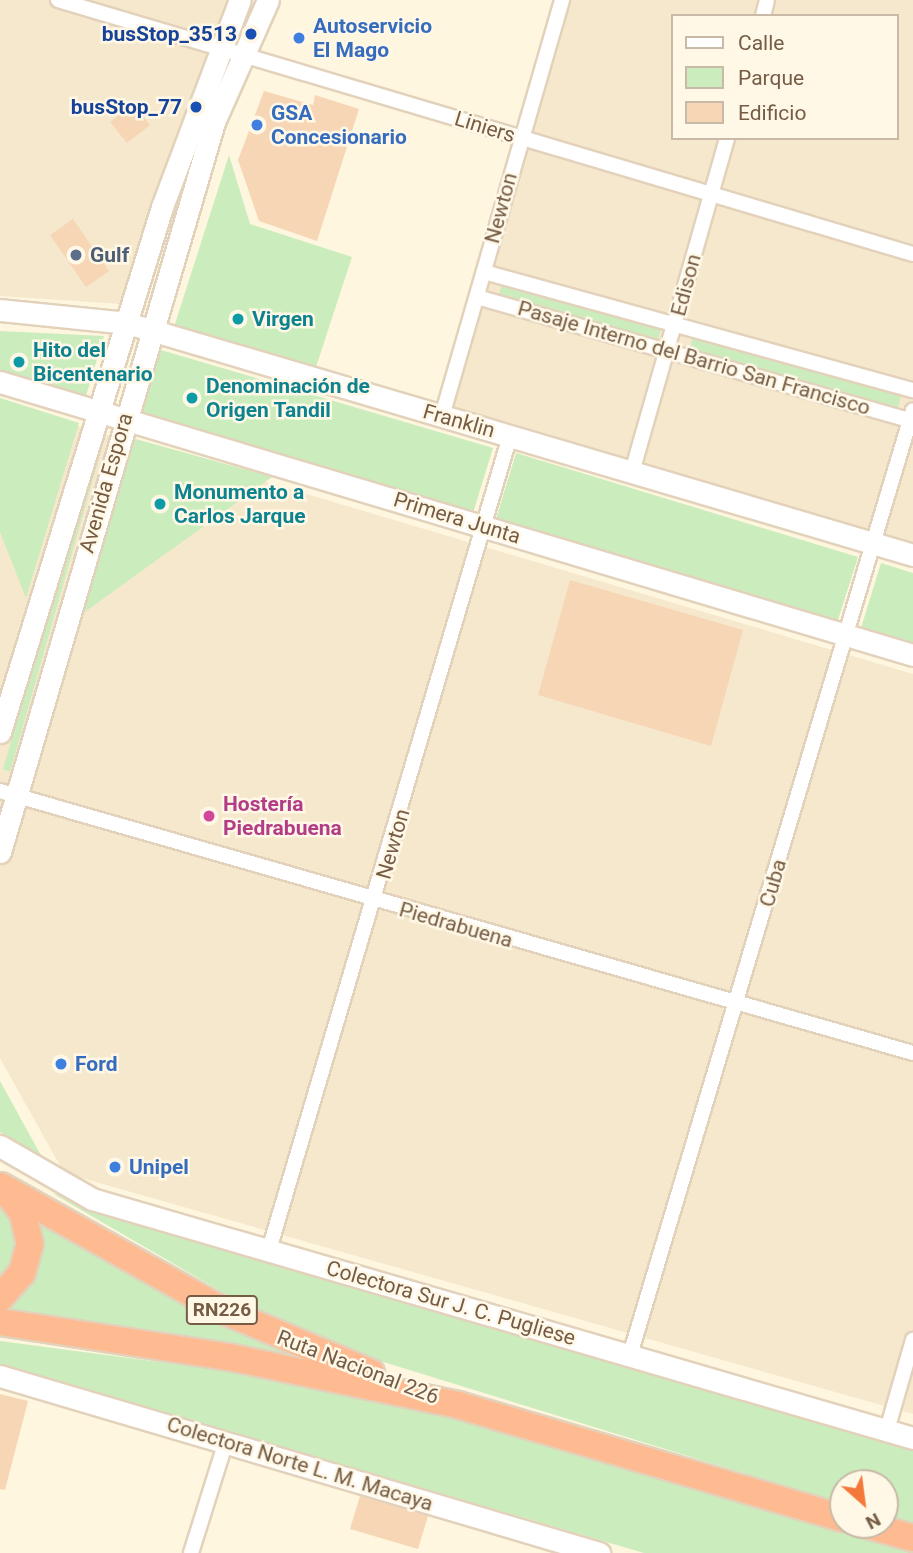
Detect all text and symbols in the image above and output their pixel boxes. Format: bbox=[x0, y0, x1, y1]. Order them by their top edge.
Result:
place label: Autoservicio El Mago bbox=[313, 13, 432, 63]
legend bbox=[671, 14, 899, 140]
place label: busStop_3513 bbox=[102, 21, 237, 47]
marker: busStop_3513 bbox=[243, 26, 259, 42]
marker: Autoservicio El Mago bbox=[291, 30, 307, 46]
text: Calle bbox=[738, 31, 784, 55]
text: Parque bbox=[738, 66, 804, 90]
place label: busStop_77 bbox=[71, 94, 182, 120]
marker: busStop_77 bbox=[188, 99, 204, 115]
place label: GSA Concesionario bbox=[271, 100, 407, 150]
text: Edificio bbox=[738, 101, 806, 125]
street label: Liniers bbox=[452, 106, 518, 148]
marker: GSA Concesionario bbox=[249, 117, 265, 133]
street label: Newton bbox=[479, 170, 523, 246]
place label: Gulf bbox=[90, 242, 129, 268]
marker: Gulf bbox=[68, 247, 84, 263]
street label: Edison bbox=[666, 251, 706, 319]
street label: Pasaje Interno del Barrio San Francisco bbox=[515, 296, 873, 420]
place label: Virgen bbox=[252, 306, 314, 332]
marker: Virgen bbox=[230, 311, 246, 327]
place label: Hito del Bicentenario bbox=[33, 337, 153, 387]
marker: Hito del Bicentenario bbox=[11, 354, 27, 370]
place label: Denominación de Origen Tandil bbox=[206, 373, 370, 423]
marker: Denominación de Origen Tandil bbox=[184, 390, 200, 406]
street label: Franklin bbox=[420, 399, 498, 443]
street label: Avenida Espora bbox=[74, 410, 138, 556]
place label: Monumento a Carlos Jarque bbox=[174, 479, 305, 529]
street label: Primera Junta bbox=[390, 487, 524, 549]
marker: Monumento a Carlos Jarque bbox=[152, 496, 168, 512]
place label: Hostería Piedrabuena bbox=[223, 791, 342, 841]
street label: Newton bbox=[371, 806, 415, 882]
marker: Hostería Piedrabuena bbox=[201, 808, 217, 824]
street label: Cuba bbox=[754, 856, 792, 910]
street label: Piedrabuena bbox=[396, 897, 516, 953]
place label: Ford bbox=[75, 1051, 117, 1077]
marker: Ford bbox=[53, 1056, 69, 1072]
place label: Unipel bbox=[129, 1154, 189, 1180]
marker: Unipel bbox=[107, 1159, 123, 1175]
street label: Colectora Sur J. C. Pugliese bbox=[324, 1255, 578, 1351]
road number: RN226 bbox=[185, 1294, 259, 1326]
street label: Ruta Nacional 226 bbox=[274, 1325, 442, 1409]
street label: Colectora Norte L. M. Macaya bbox=[164, 1411, 436, 1517]
north arrow bbox=[829, 1469, 899, 1539]
text: N bbox=[862, 1508, 884, 1535]

